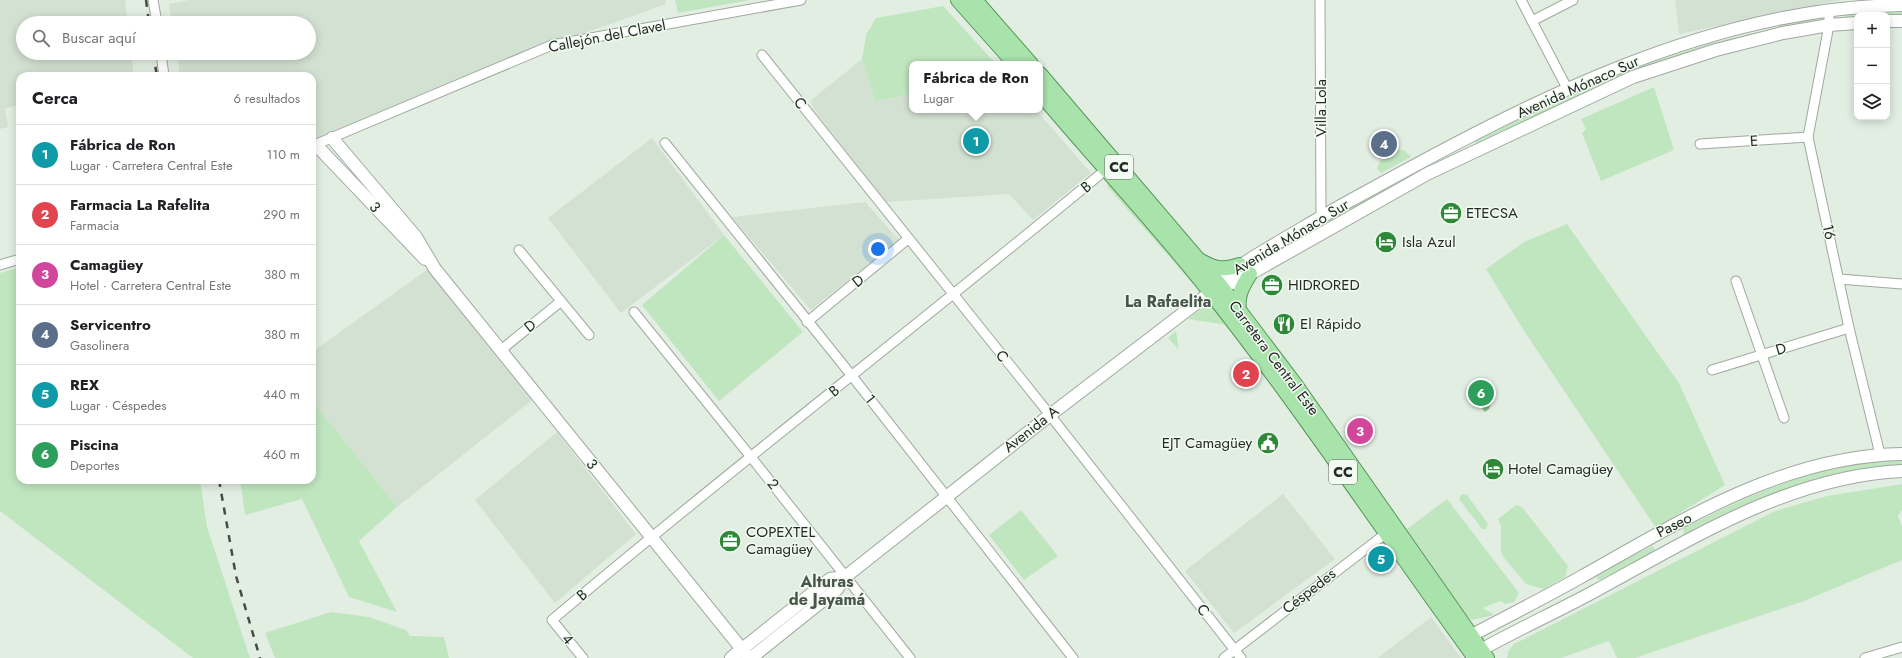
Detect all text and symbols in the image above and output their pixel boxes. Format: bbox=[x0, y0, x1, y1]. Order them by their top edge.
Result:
map controls bbox=[1854, 12, 1890, 120]
button: + bbox=[1854, 12, 1890, 48]
street label: Callejón del Clavel bbox=[546, 14, 668, 58]
search box bbox=[16, 16, 316, 60]
icon: search bbox=[30, 27, 52, 49]
text: Buscar aquí bbox=[62, 27, 136, 49]
button: − bbox=[1854, 48, 1890, 84]
street label: Avenida Mónaco Sur bbox=[1513, 50, 1643, 124]
popup bbox=[909, 61, 1043, 113]
text: Fábrica de Ron bbox=[923, 67, 1029, 89]
street label: Villa Lola bbox=[1310, 79, 1332, 137]
button: layers bbox=[1854, 84, 1890, 120]
text: Cerca bbox=[32, 86, 78, 110]
text: 6 resultados bbox=[233, 89, 300, 108]
text: Lugar bbox=[923, 89, 954, 108]
street label: C bbox=[788, 92, 812, 114]
pin: 1 bbox=[963, 126, 989, 156]
pin: 4 bbox=[1371, 129, 1397, 159]
street label: E bbox=[1749, 130, 1759, 152]
text: Fábrica de Ron bbox=[70, 134, 176, 156]
text: 1 bbox=[42, 145, 48, 164]
text: 110 m bbox=[266, 145, 300, 164]
road number: CC bbox=[1105, 155, 1133, 179]
text: Lugar · Carretera Central Este bbox=[70, 156, 233, 175]
street label: B bbox=[1076, 176, 1096, 198]
street label: Avenida Mónaco Sur bbox=[1229, 193, 1354, 280]
text: Farmacia La Rafelita bbox=[70, 194, 210, 216]
street label: 3 bbox=[364, 196, 386, 218]
office icon: ETECSA bbox=[1438, 200, 1464, 226]
place label: ETECSA bbox=[1466, 202, 1518, 224]
text: 2 bbox=[41, 205, 49, 224]
text: 290 m bbox=[263, 205, 300, 224]
text: Farmacia bbox=[70, 216, 119, 235]
street label: 16 bbox=[1817, 222, 1841, 242]
hotel icon: Isla Azul bbox=[1373, 229, 1399, 255]
place label: Isla Azul bbox=[1402, 231, 1456, 253]
your location bbox=[868, 239, 888, 259]
text: Camagüey bbox=[70, 254, 143, 276]
text: 3 bbox=[41, 265, 49, 284]
text: 380 m bbox=[264, 265, 300, 284]
street label: D bbox=[847, 269, 869, 293]
office icon: HIDRORED bbox=[1259, 272, 1285, 298]
place label: HIDRORED bbox=[1288, 274, 1360, 296]
text: Hotel · Carretera Central Este bbox=[70, 276, 231, 295]
district label: La Rafaelita bbox=[1125, 290, 1211, 313]
street label: Carretera Central Este bbox=[1223, 296, 1325, 420]
restaurant icon: El Rápido bbox=[1271, 311, 1297, 337]
place label: El Rápido bbox=[1300, 313, 1361, 335]
text: Servicentro bbox=[70, 314, 151, 336]
street label: D bbox=[519, 314, 541, 338]
text: 4 bbox=[40, 325, 50, 344]
text: 380 m bbox=[264, 325, 300, 344]
text: Gasolinera bbox=[70, 336, 129, 355]
street label: D bbox=[1773, 337, 1789, 361]
street label: C bbox=[990, 345, 1014, 367]
pin: 2 bbox=[1233, 359, 1259, 389]
text: REX bbox=[70, 374, 99, 396]
pin: 6 bbox=[1468, 378, 1494, 408]
street label: B bbox=[824, 380, 844, 402]
text: 5 bbox=[41, 385, 49, 404]
text: 440 m bbox=[263, 385, 300, 404]
street label: 1 bbox=[859, 390, 881, 408]
text: Lugar · Céspedes bbox=[70, 396, 167, 415]
street label: Avenida A bbox=[999, 400, 1064, 458]
pin: 3 bbox=[1347, 416, 1373, 446]
public building icon: EJT Camagüey bbox=[1255, 430, 1281, 456]
place label: EJT Camagüey bbox=[1162, 432, 1252, 454]
text: Piscina bbox=[70, 434, 119, 456]
text: 6 bbox=[41, 445, 49, 464]
text: 460 m bbox=[263, 445, 300, 464]
street label: 3 bbox=[581, 454, 603, 474]
text: Deportes bbox=[70, 456, 120, 475]
hotel icon: Hotel Camagüey bbox=[1480, 456, 1506, 482]
place label: Hotel Camagüey bbox=[1508, 458, 1614, 480]
road number: CC bbox=[1329, 460, 1357, 484]
street label: 2 bbox=[762, 474, 784, 494]
street label: Paseo bbox=[1653, 507, 1695, 543]
place label: COPEXTEL Camagüey bbox=[746, 521, 816, 560]
office icon: COPEXTEL Camagüey bbox=[717, 528, 743, 554]
pin: 5 bbox=[1368, 544, 1394, 574]
street label: Céspedes bbox=[1278, 563, 1340, 619]
district label: Alturas de Jayamá bbox=[789, 570, 865, 611]
street label: B bbox=[572, 584, 592, 606]
street label: C bbox=[1191, 599, 1215, 621]
street label: 4 bbox=[557, 629, 579, 650]

